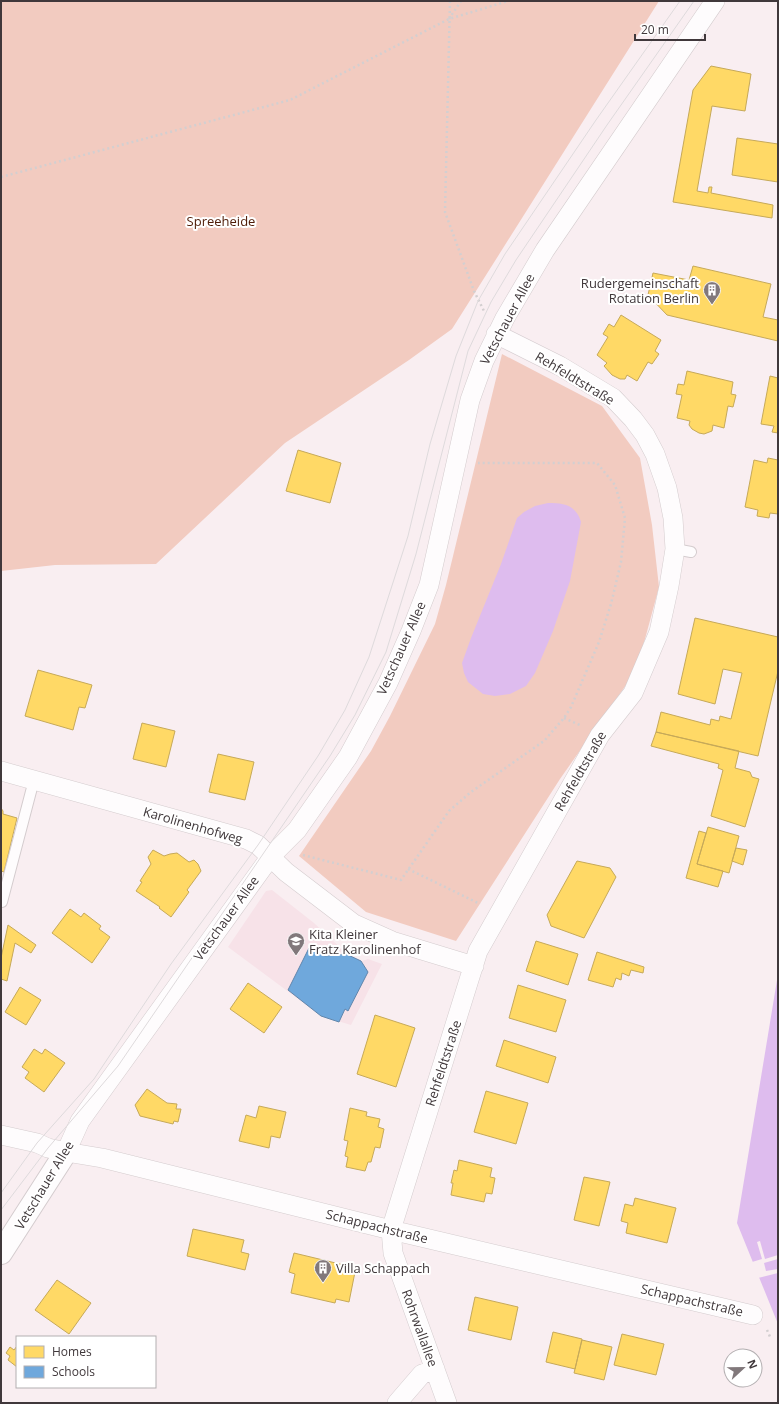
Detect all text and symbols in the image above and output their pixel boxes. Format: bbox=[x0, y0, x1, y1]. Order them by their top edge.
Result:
scale bar bbox=[635, 16, 705, 42]
text: 20 m bbox=[641, 21, 669, 38]
park label: Spreeheide bbox=[187, 212, 255, 230]
street label: Vetschauer Allee bbox=[475, 270, 539, 368]
place label: Rudergemeinschaft Rotation Berlin bbox=[581, 274, 699, 307]
building icon: Rudergemeinschaft Rotation Berlin bbox=[702, 280, 722, 305]
street label: Rehfeldtstraße bbox=[532, 347, 618, 409]
street label: Vetschauer Allee bbox=[372, 598, 430, 698]
street label: Rehfeldtstraße bbox=[550, 728, 610, 814]
street label: Karolinenhofweg bbox=[141, 802, 245, 848]
street label: Vetschauer Allee bbox=[189, 872, 263, 964]
place label: Kita Kleiner Fratz Karolinenhof bbox=[309, 925, 421, 958]
school or university icon: Kita Kleiner Fratz Karolinenhof bbox=[286, 931, 306, 956]
street label: Rehfeldtstraße bbox=[421, 1018, 465, 1108]
street label: Vetschauer Allee bbox=[10, 1137, 78, 1233]
street label: Schappachstraße bbox=[324, 1205, 430, 1247]
building icon: Villa Schappach bbox=[313, 1258, 333, 1283]
place label: Villa Schappach bbox=[336, 1259, 430, 1277]
street label: Schappachstraße bbox=[639, 1279, 745, 1321]
street label: Rohrwallallee bbox=[398, 1287, 442, 1369]
legend bbox=[16, 1336, 156, 1388]
text: Homes bbox=[52, 1343, 92, 1360]
north arrow bbox=[723, 1348, 763, 1388]
text: N bbox=[744, 1357, 761, 1371]
text: Schools bbox=[52, 1363, 95, 1380]

